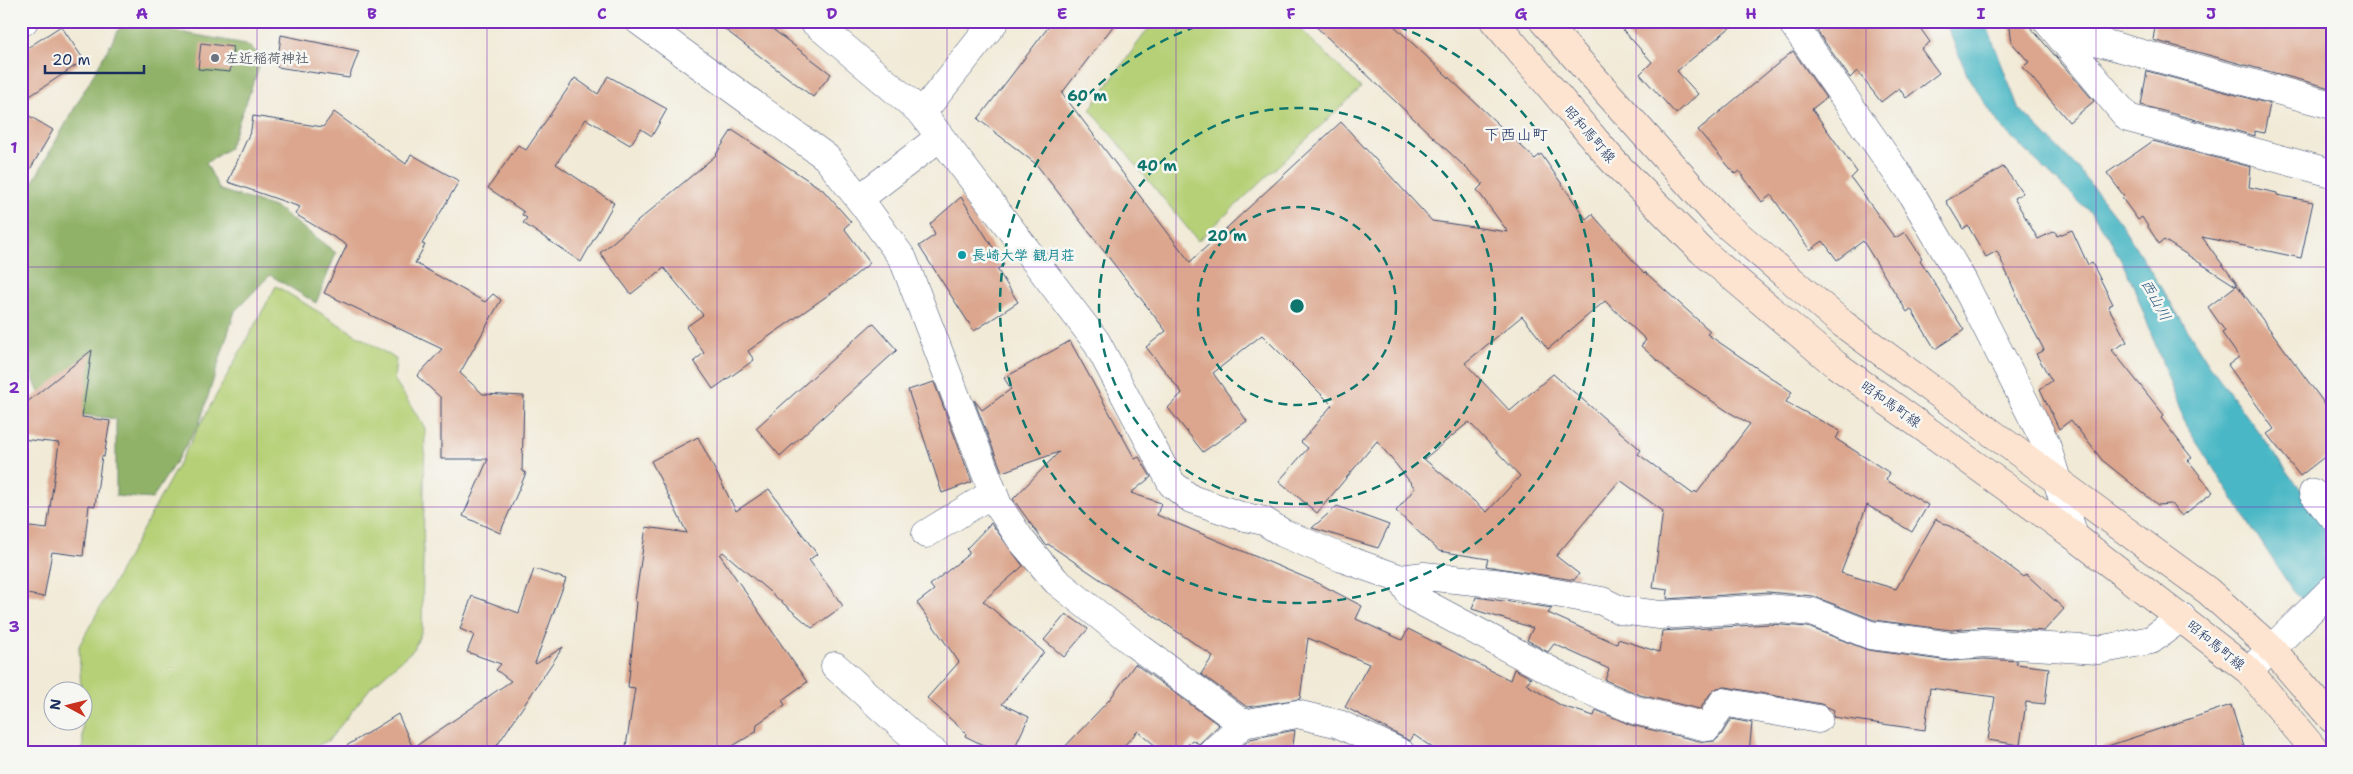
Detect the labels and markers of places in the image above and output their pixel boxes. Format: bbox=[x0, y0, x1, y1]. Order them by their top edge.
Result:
place label: 左近稲荷神社 bbox=[225, 49, 309, 67]
marker: 左近稲荷神社 bbox=[209, 52, 221, 64]
place label: 長崎大学 観月荘 bbox=[972, 246, 1075, 264]
marker: 長崎大学 観月荘 bbox=[956, 249, 968, 261]
centre of rings bbox=[1288, 297, 1306, 315]

